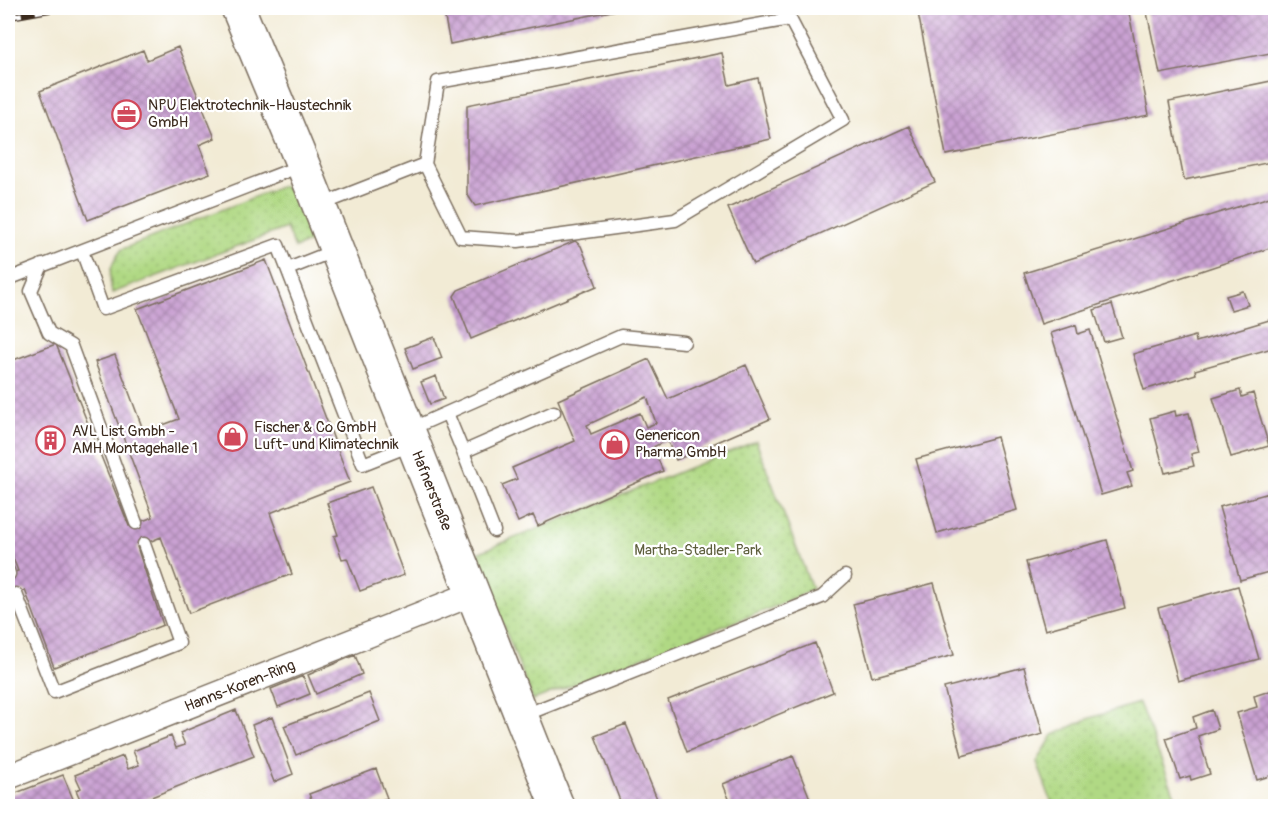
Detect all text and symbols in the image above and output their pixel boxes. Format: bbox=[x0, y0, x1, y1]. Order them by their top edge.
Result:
place label: NPU Elektrotechnik-Haustechnik GmbH bbox=[148, 96, 352, 132]
office icon: NPU Elektrotechnik-Haustechnik GmbH bbox=[111, 98, 143, 130]
place label: Fischer & Co GmbH Luft- und Klimatechnik bbox=[254, 418, 399, 454]
shop icon: Fischer & Co GmbH Luft- und Klimatechnik bbox=[217, 420, 249, 452]
place label: AVL List Gmbh - AMH Montagehalle 1 bbox=[72, 422, 198, 458]
building icon: AVL List Gmbh - AMH Montagehalle 1 bbox=[35, 424, 67, 456]
place label: Genericon Pharma GmbH bbox=[635, 426, 726, 462]
shop icon: Genericon Pharma GmbH bbox=[598, 428, 630, 460]
street label: Hafnerstraße bbox=[407, 448, 456, 534]
park label: Martha-Stadler-Park bbox=[634, 541, 762, 560]
street label: Hanns-Koren-Ring bbox=[182, 656, 298, 716]

